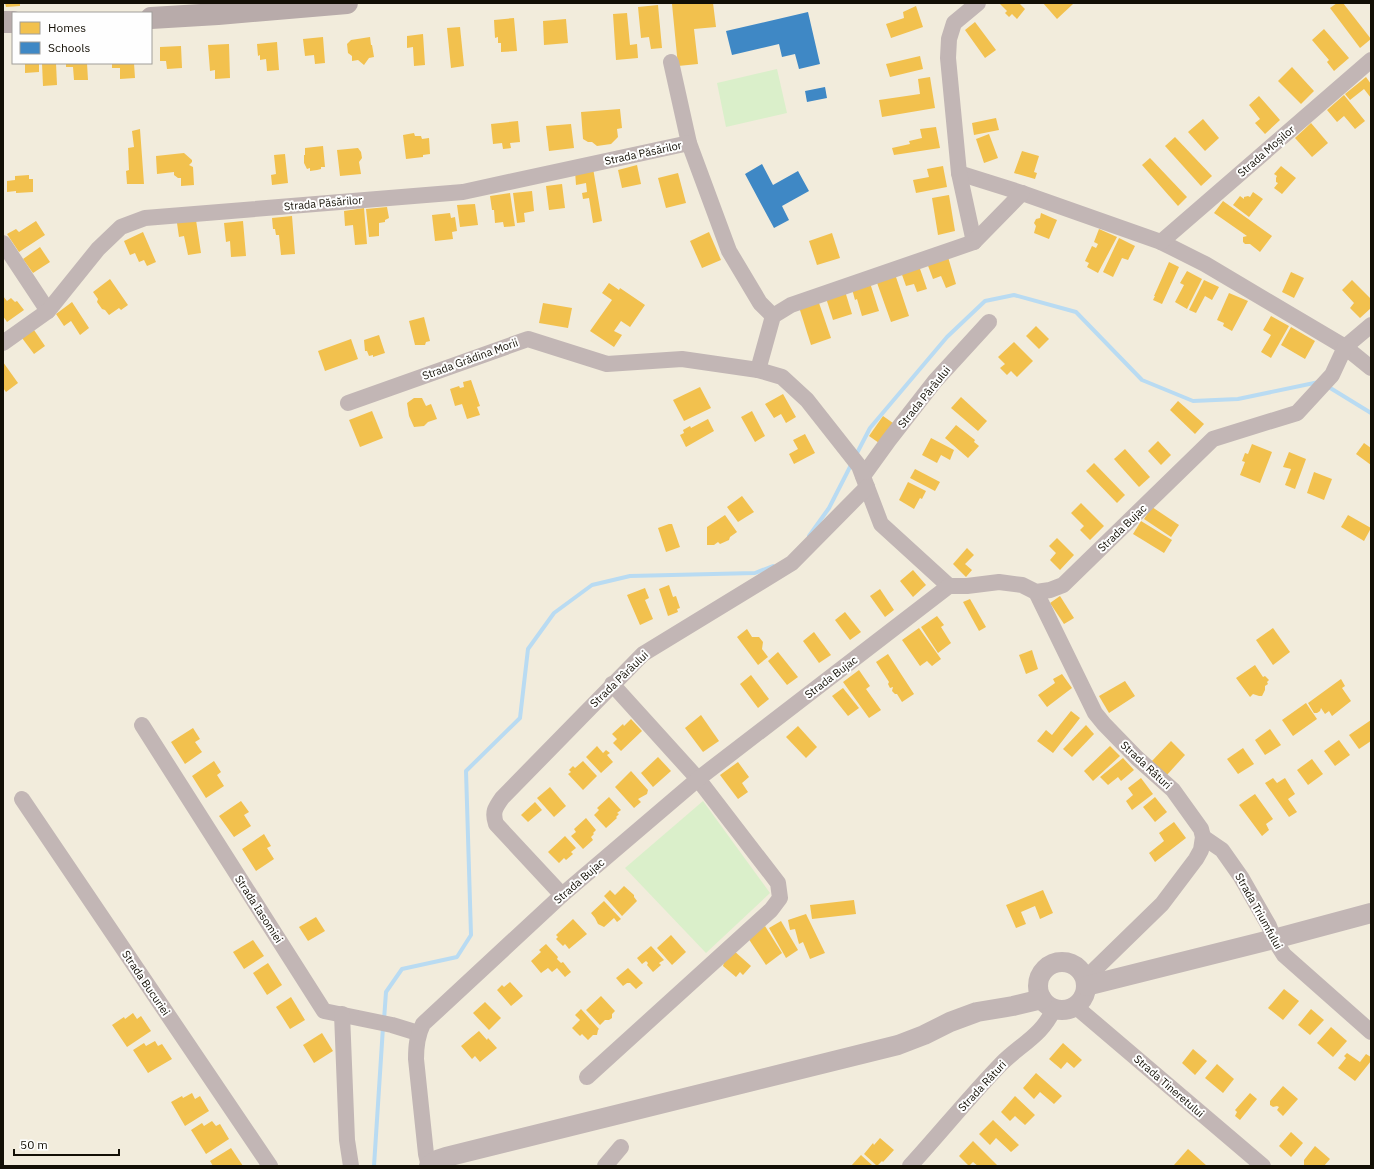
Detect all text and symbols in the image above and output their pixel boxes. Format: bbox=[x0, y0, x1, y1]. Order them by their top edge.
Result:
legend bbox=[12, 12, 152, 64]
text: Homes bbox=[48, 20, 86, 35]
text: Schools bbox=[48, 40, 91, 55]
street label: Strada Moșilor bbox=[1234, 122, 1298, 180]
street label: Strada Păsărilor bbox=[603, 138, 683, 168]
street label: Strada Păsărilor bbox=[283, 193, 363, 213]
street label: Strada Grădina Morii bbox=[420, 335, 520, 383]
street label: Strada Pârâului bbox=[895, 363, 953, 431]
street label: Strada Bujac bbox=[1095, 501, 1150, 555]
street label: Strada Pârâului bbox=[587, 648, 651, 710]
street label: Strada Bujac bbox=[802, 652, 861, 701]
street label: Strada Râturi bbox=[1118, 738, 1174, 792]
street label: Strada Bujac bbox=[551, 855, 608, 907]
street label: Strada Triumfului bbox=[1232, 870, 1286, 952]
street label: Strada Iasomiei bbox=[232, 873, 286, 945]
street label: Strada Bucuriei bbox=[119, 948, 173, 1018]
street label: Strada Tineretului bbox=[1131, 1052, 1207, 1120]
street label: Strada Râturi bbox=[955, 1058, 1009, 1114]
scale bar bbox=[14, 1131, 119, 1157]
text: 50 m bbox=[20, 1137, 48, 1152]

